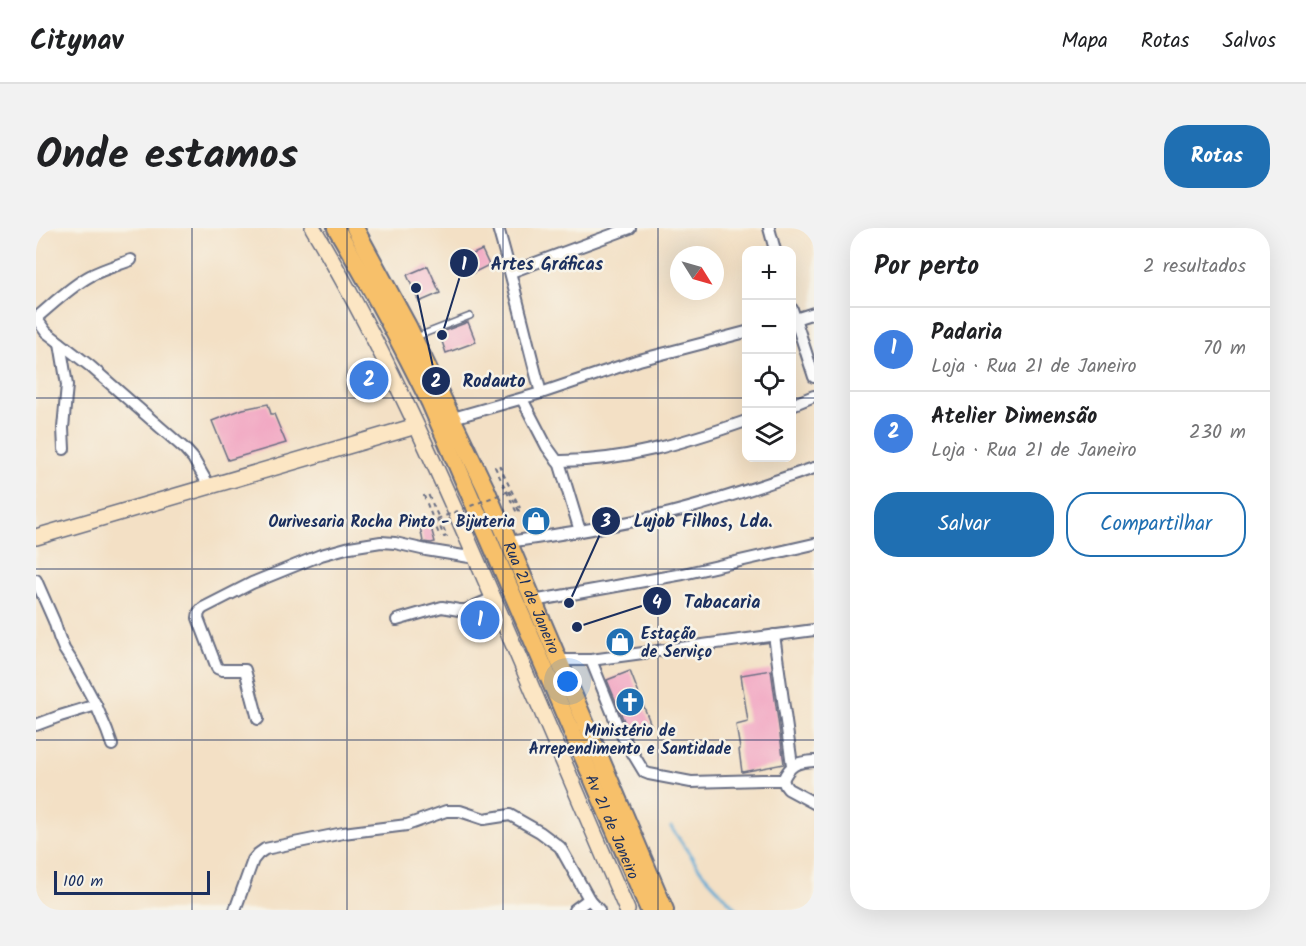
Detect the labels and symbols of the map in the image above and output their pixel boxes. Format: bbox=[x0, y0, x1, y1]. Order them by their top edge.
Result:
callout: Artes Gráficas bbox=[449, 245, 616, 281]
north arrow bbox=[670, 246, 724, 300]
text: 1 bbox=[461, 251, 467, 280]
text: Artes Gráficas bbox=[491, 251, 604, 280]
pin: 2 bbox=[350, 358, 388, 402]
callout: Rodauto bbox=[421, 363, 538, 399]
text: 2 bbox=[431, 368, 441, 397]
text: Rodauto bbox=[463, 368, 525, 397]
callout: Lujob Filhos, Lda. bbox=[591, 503, 784, 539]
shop icon: Ourivesaria Rocha Pinto - Bijuteria bbox=[520, 505, 552, 537]
text: 3 bbox=[600, 508, 611, 537]
text: Lujob Filhos, Lda. bbox=[633, 508, 773, 537]
place label: Ourivesaria Rocha Pinto - Bijuteria bbox=[268, 510, 515, 535]
street label: Rua 21 de Janeiro bbox=[496, 538, 566, 658]
callout: Tabacaria bbox=[642, 583, 773, 619]
text: 4 bbox=[652, 589, 662, 618]
text: Tabacaria bbox=[684, 589, 760, 618]
pin: 1 bbox=[460, 598, 500, 642]
place label: Estação de Serviço bbox=[641, 622, 712, 665]
shop icon: Estação de Serviço bbox=[604, 626, 636, 658]
your location bbox=[553, 667, 582, 696]
church icon: Ministério de Arrependimento e Santidade bbox=[614, 686, 646, 718]
place label: Ministério de Arrependimento e Santidade bbox=[529, 719, 731, 762]
street label: Av 21 de Janeiro bbox=[578, 771, 645, 884]
scale bar bbox=[54, 868, 210, 896]

